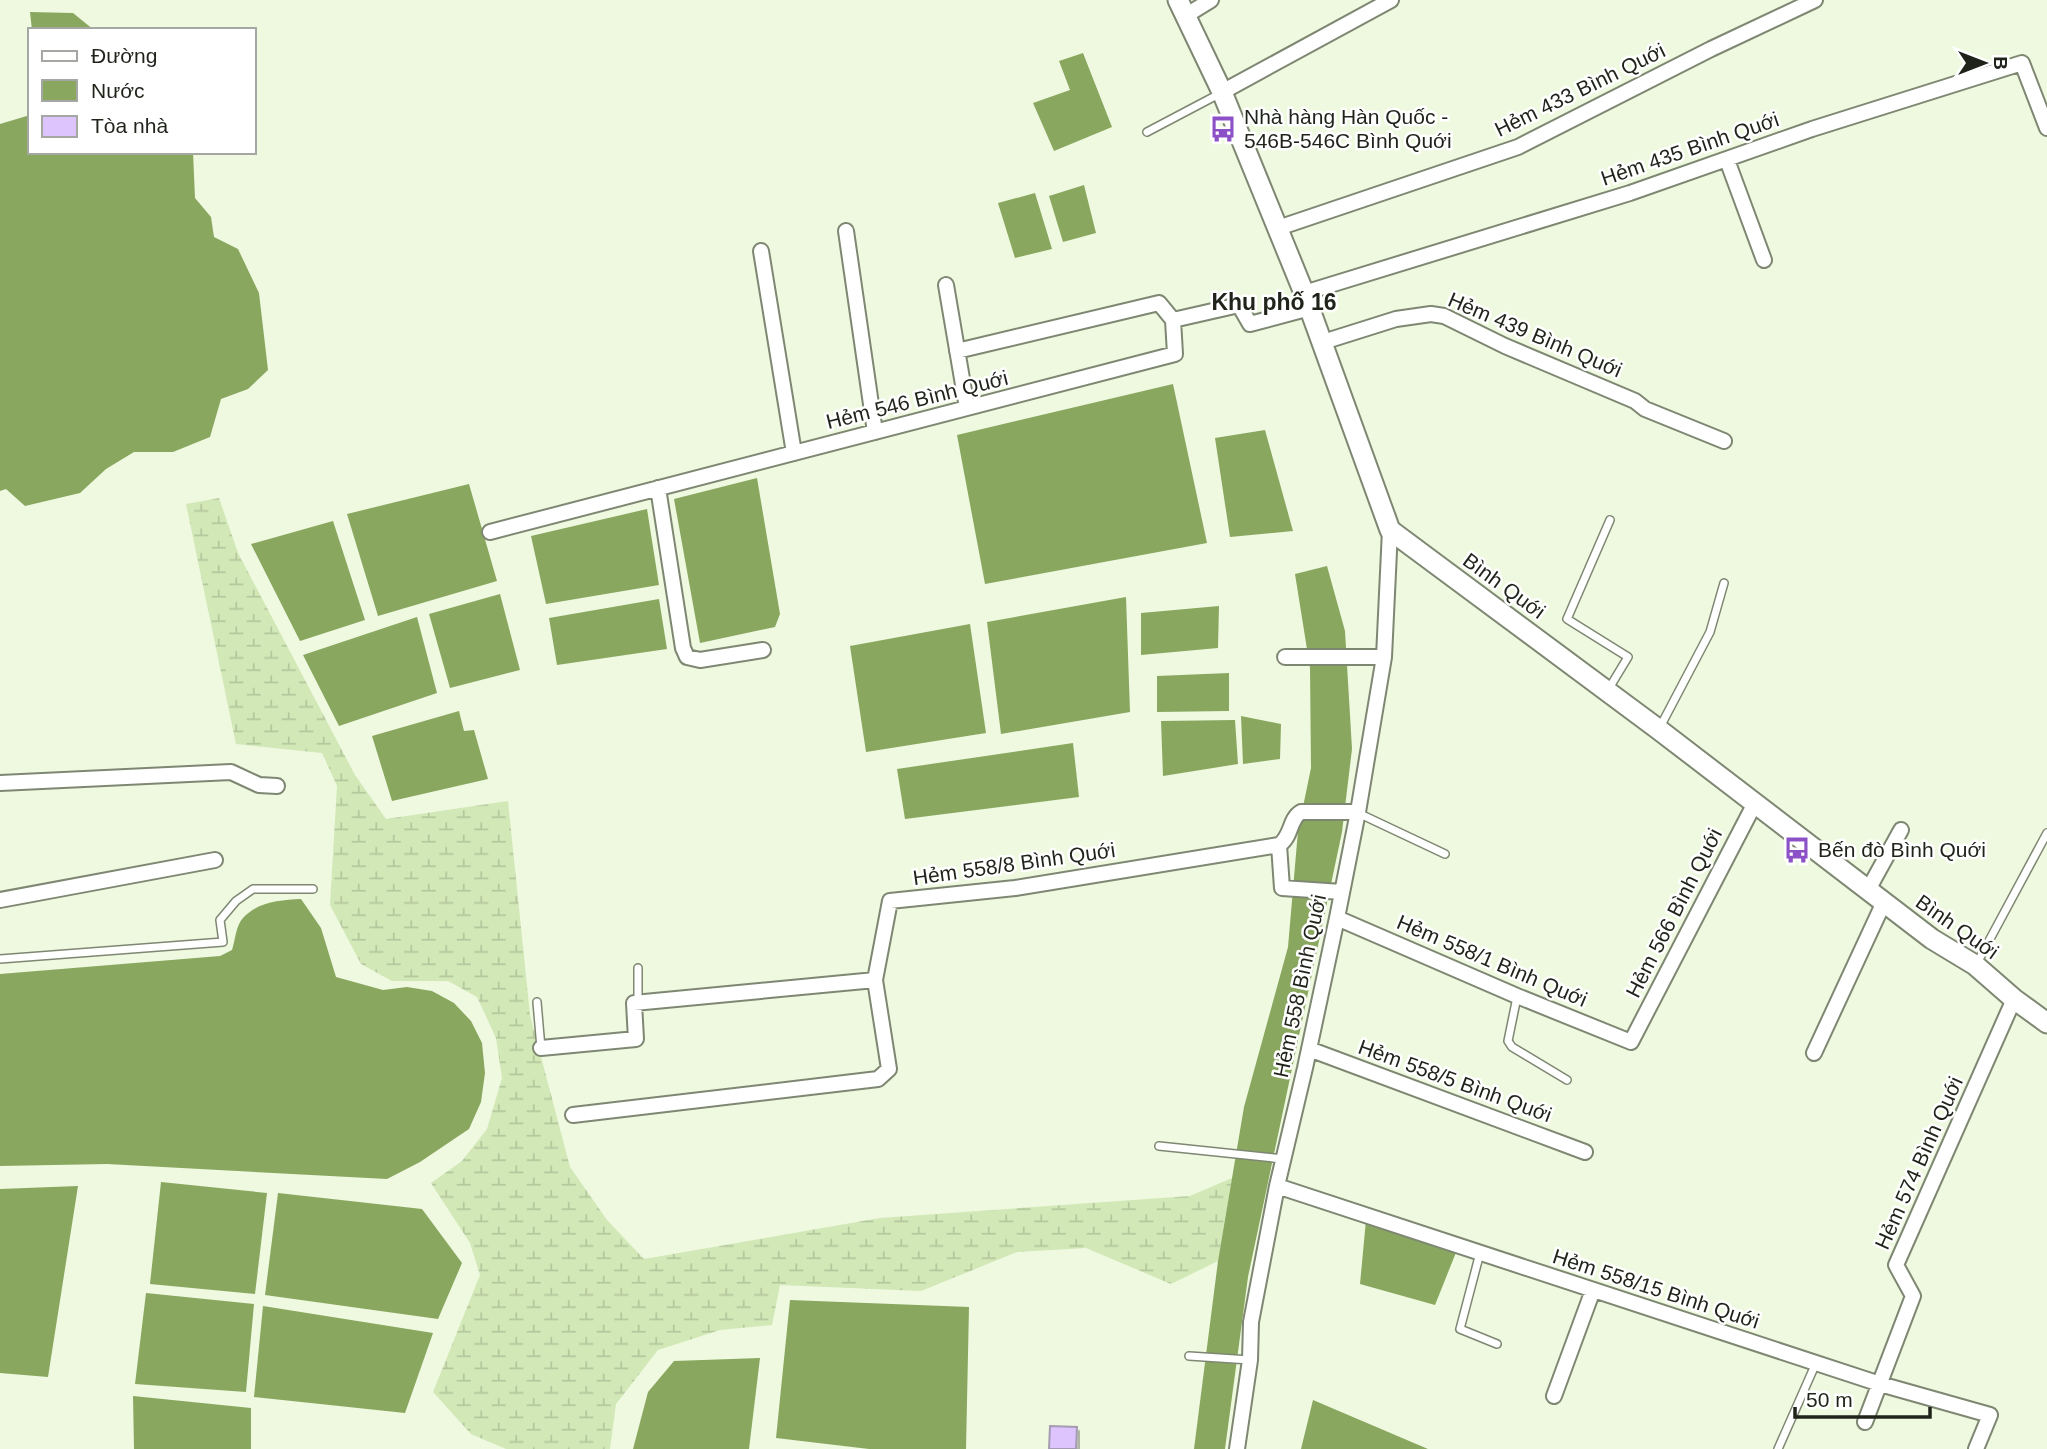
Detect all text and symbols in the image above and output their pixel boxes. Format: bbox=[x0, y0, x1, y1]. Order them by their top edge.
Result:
legend bbox=[28, 28, 256, 154]
north arrow bbox=[1949, 28, 2019, 98]
street label: Hẻm 433 Bình Quới bbox=[1491, 38, 1669, 141]
text: Đường bbox=[91, 44, 157, 67]
text: B bbox=[1990, 56, 2011, 70]
text: Nước bbox=[91, 79, 145, 102]
place label: Nhà hàng Hàn Quốc - 546B-546C Bình Quới bbox=[1244, 105, 1452, 152]
street label: Hẻm 435 Bình Quới bbox=[1598, 107, 1782, 190]
text: Tòa nhà bbox=[91, 114, 168, 137]
bus stop icon: Nhà hàng Hàn Quốc - 546B-546C Bình Quới bbox=[1208, 114, 1238, 144]
street label: Hẻm 439 Bình Quới bbox=[1445, 288, 1626, 382]
district label: Khu phố 16 bbox=[1211, 289, 1337, 315]
street label: Hẻm 546 Bình Quới bbox=[824, 366, 1010, 433]
street label: Bình Quới bbox=[1459, 548, 1550, 623]
street label: Hẻm 566 Bình Quới bbox=[1621, 824, 1726, 1001]
bus stop icon: Bến đò Bình Quới bbox=[1782, 835, 1812, 865]
street label: Hẻm 558/8 Bình Quới bbox=[911, 838, 1117, 889]
place label: Bến đò Bình Quới bbox=[1818, 838, 1986, 861]
street label: Bình Quới bbox=[1912, 890, 2003, 963]
street label: Hẻm 558 Bình Quới bbox=[1269, 892, 1330, 1080]
street label: Hẻm 558/1 Bình Quới bbox=[1394, 910, 1591, 1011]
street label: Hẻm 558/5 Bình Quới bbox=[1355, 1035, 1555, 1126]
street label: Hẻm 574 Bình Quới bbox=[1870, 1073, 1967, 1253]
street label: Hẻm 558/15 Bình Quới bbox=[1550, 1244, 1762, 1333]
scale bar bbox=[1795, 1376, 1930, 1420]
text: 50 m bbox=[1806, 1388, 1853, 1411]

